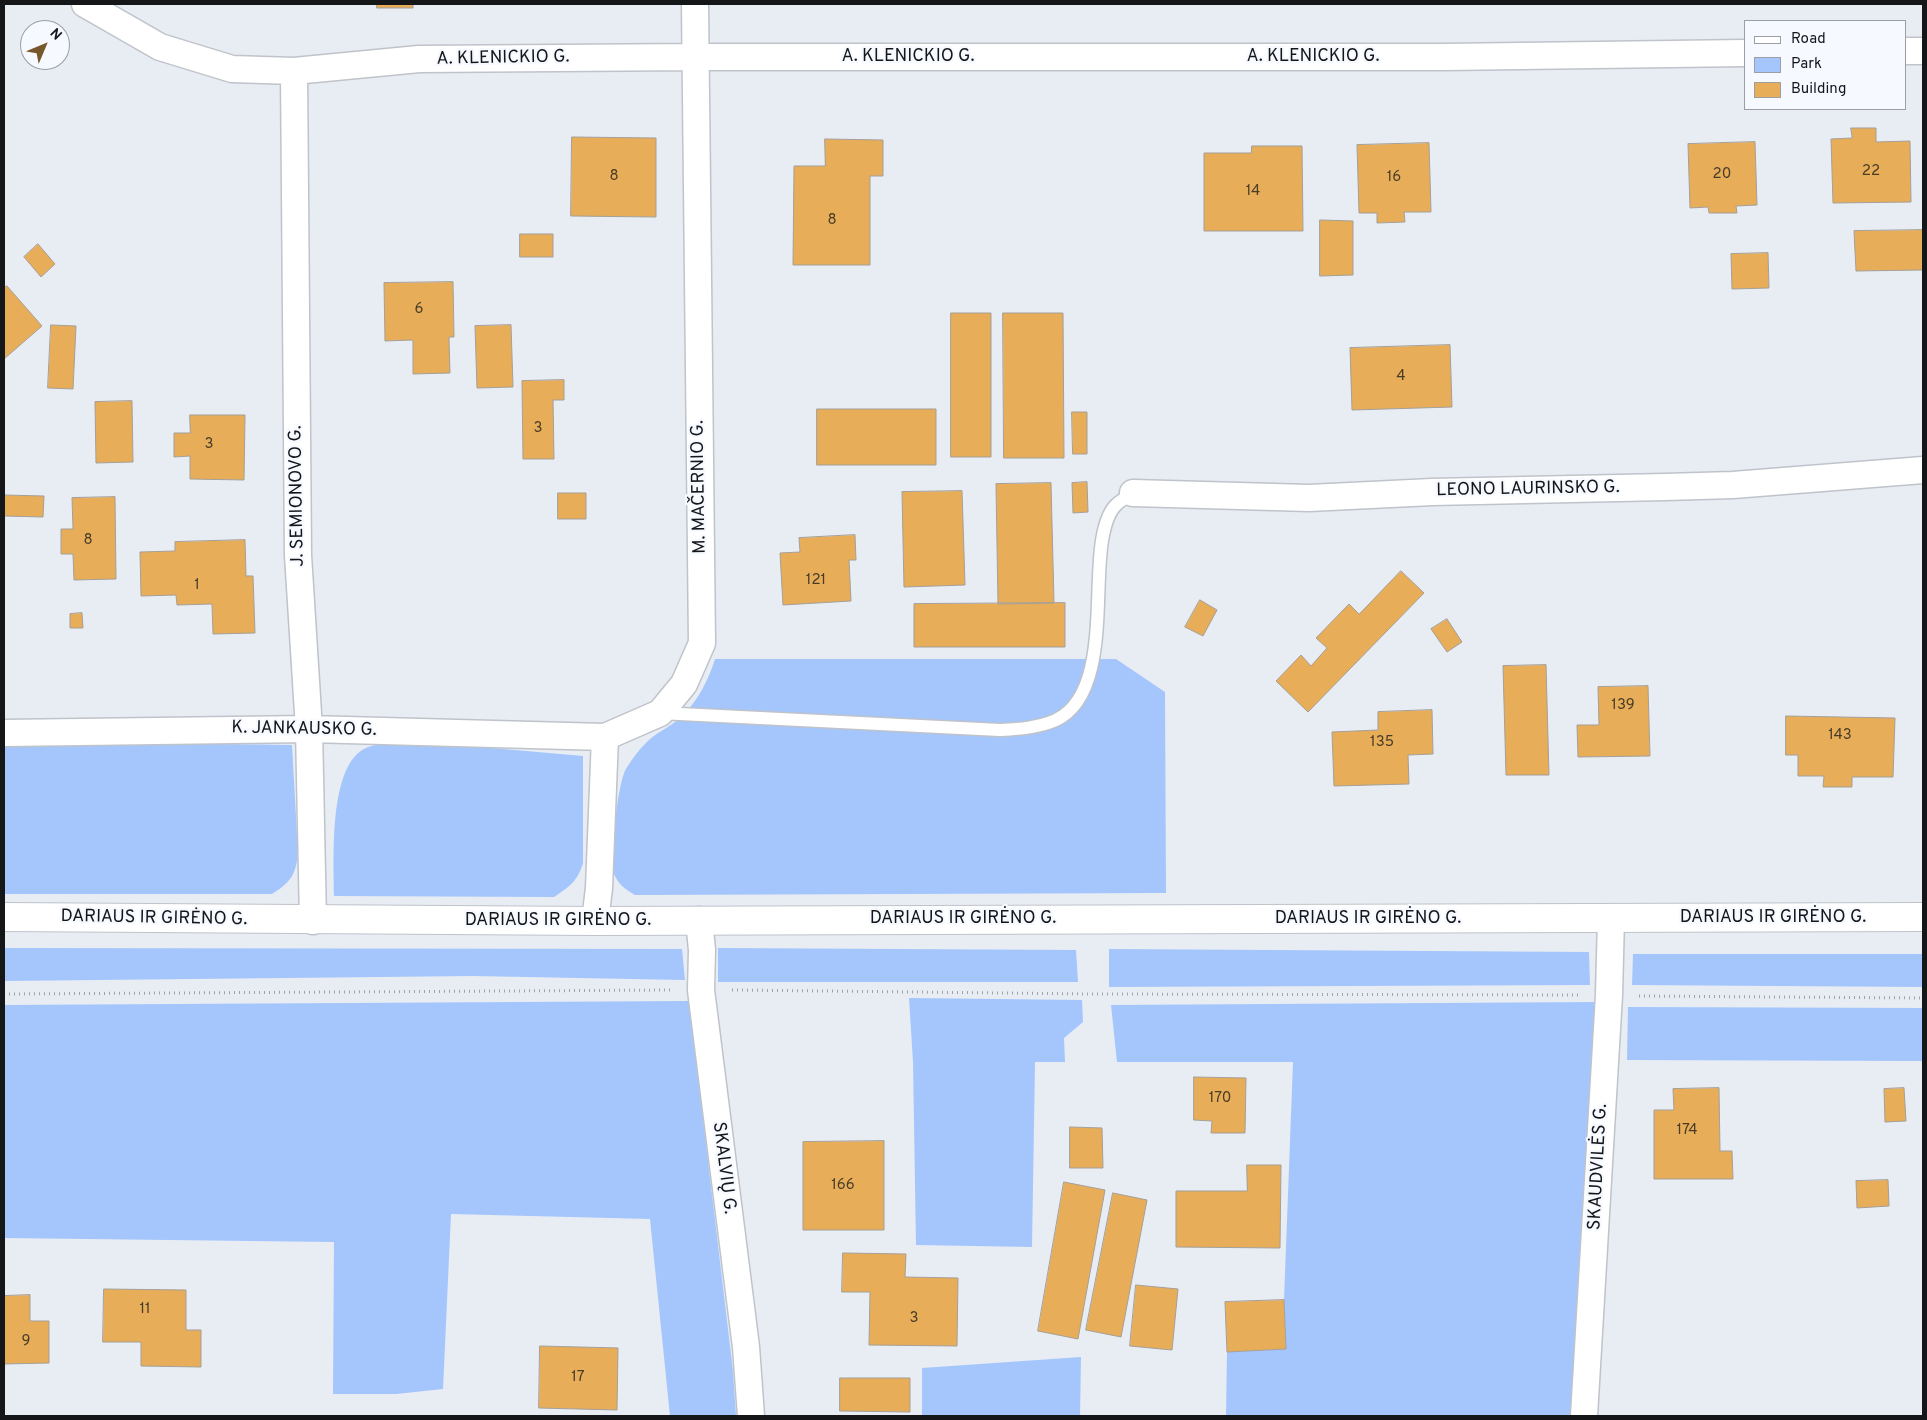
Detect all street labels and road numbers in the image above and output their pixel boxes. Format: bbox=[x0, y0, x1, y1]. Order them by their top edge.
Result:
street label: A. KLENICKIO G. bbox=[841, 46, 975, 68]
street label: A. KLENICKIO G. bbox=[1246, 46, 1380, 68]
street label: A. KLENICKIO G. bbox=[436, 47, 570, 71]
street label: M. MAČERNIO G. bbox=[688, 420, 712, 554]
street label: J. SEMIONOVO G. bbox=[286, 425, 310, 567]
street label: LEONO LAURINSKO G. bbox=[1436, 478, 1620, 502]
street label: K. JANKAUSKO G. bbox=[231, 718, 377, 742]
street label: DARIAUS IR GIRĖNO G. bbox=[60, 907, 248, 931]
street label: DARIAUS IR GIRĖNO G. bbox=[1680, 907, 1866, 929]
street label: DARIAUS IR GIRĖNO G. bbox=[870, 908, 1056, 930]
street label: DARIAUS IR GIRĖNO G. bbox=[1275, 908, 1461, 930]
street label: DARIAUS IR GIRĖNO G. bbox=[465, 910, 651, 932]
street label: SKAUDVILĖS G. bbox=[1585, 1103, 1613, 1231]
street label: SKALVIŲ G. bbox=[707, 1121, 739, 1215]

